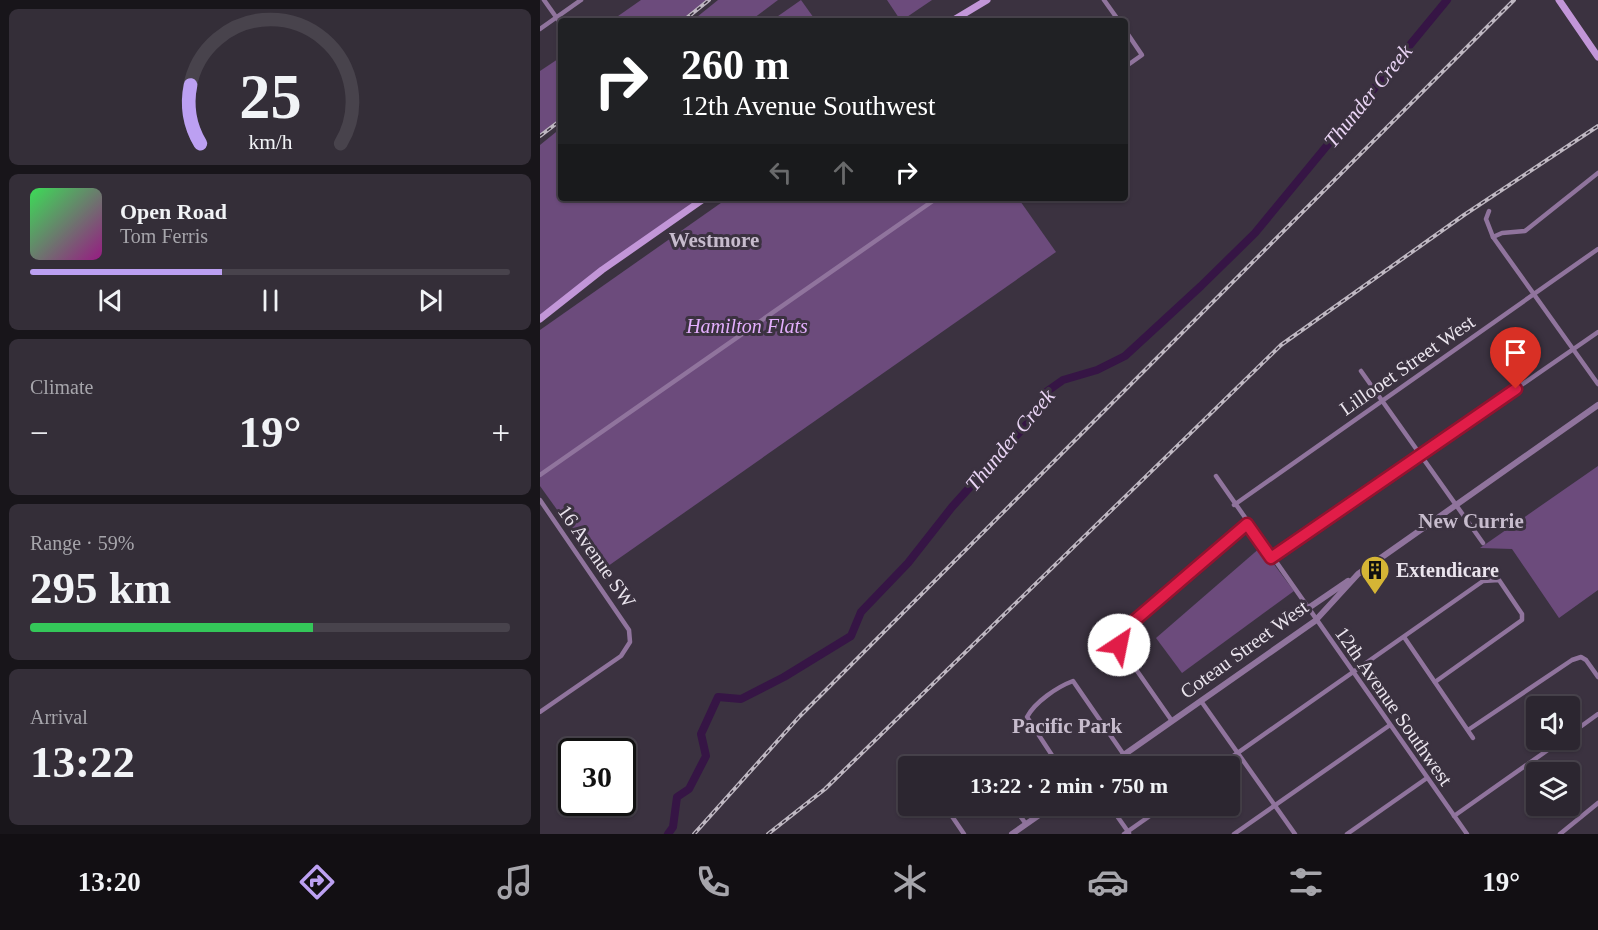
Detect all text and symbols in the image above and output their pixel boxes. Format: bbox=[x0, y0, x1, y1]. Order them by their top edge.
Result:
water label: Thunder Creek bbox=[1319, 39, 1417, 152]
icon: right bbox=[582, 42, 660, 120]
text: 260 m bbox=[681, 42, 790, 88]
text: 25 bbox=[239, 62, 301, 131]
text: 12th Avenue Southwest bbox=[681, 91, 935, 121]
text: km/h bbox=[248, 130, 292, 154]
icon: left bbox=[764, 156, 797, 189]
icon: ahead bbox=[827, 156, 860, 189]
icon: right bbox=[890, 156, 923, 189]
text: Open Road bbox=[120, 199, 227, 224]
text: Tom Ferris bbox=[120, 225, 208, 247]
district label: Westmore bbox=[669, 228, 759, 252]
icon: previous bbox=[94, 284, 127, 317]
icon: pause bbox=[254, 284, 287, 317]
icon: next bbox=[414, 284, 447, 317]
street label: Lillooet Street West bbox=[1336, 310, 1479, 420]
park label: Hamilton Flats bbox=[685, 315, 808, 337]
pin bbox=[1490, 327, 1541, 389]
icon: arrive bbox=[1499, 336, 1532, 369]
text: Climate bbox=[30, 376, 93, 398]
water label: Thunder Creek bbox=[960, 384, 1060, 496]
text: 19° bbox=[239, 407, 302, 457]
text: − bbox=[30, 415, 49, 451]
text: + bbox=[491, 415, 510, 451]
street label: 16 Avenue SW bbox=[554, 501, 640, 611]
district label: New Currie bbox=[1418, 509, 1524, 533]
text: Range · 59% bbox=[30, 532, 134, 554]
building icon: Extendicare bbox=[1359, 554, 1391, 596]
place label: Extendicare bbox=[1396, 559, 1499, 581]
text: 295 km bbox=[30, 563, 171, 613]
street label: Coteau Street West bbox=[1176, 595, 1312, 703]
position arrow bbox=[1087, 613, 1151, 677]
street label: 12th Avenue Southwest bbox=[1331, 622, 1457, 790]
map controls bbox=[1526, 696, 1580, 816]
button: sound bbox=[1526, 696, 1580, 750]
text: Arrival bbox=[30, 706, 88, 728]
district label: Pacific Park bbox=[1012, 714, 1122, 738]
text: 13:22 bbox=[30, 737, 135, 787]
speed limit sign: 30 bbox=[558, 738, 636, 816]
button: layers bbox=[1526, 762, 1580, 816]
text: 13:22 · 2 min · 750 m bbox=[970, 773, 1168, 798]
icon: directions bbox=[296, 861, 338, 903]
icon: music bbox=[494, 861, 536, 903]
icon: phone bbox=[692, 861, 734, 903]
icon: climate bbox=[889, 861, 931, 903]
icon: car bbox=[1087, 861, 1129, 903]
icon: filters bbox=[1285, 861, 1327, 903]
text: 13:20 bbox=[78, 867, 141, 897]
text: 19° bbox=[1482, 867, 1520, 897]

